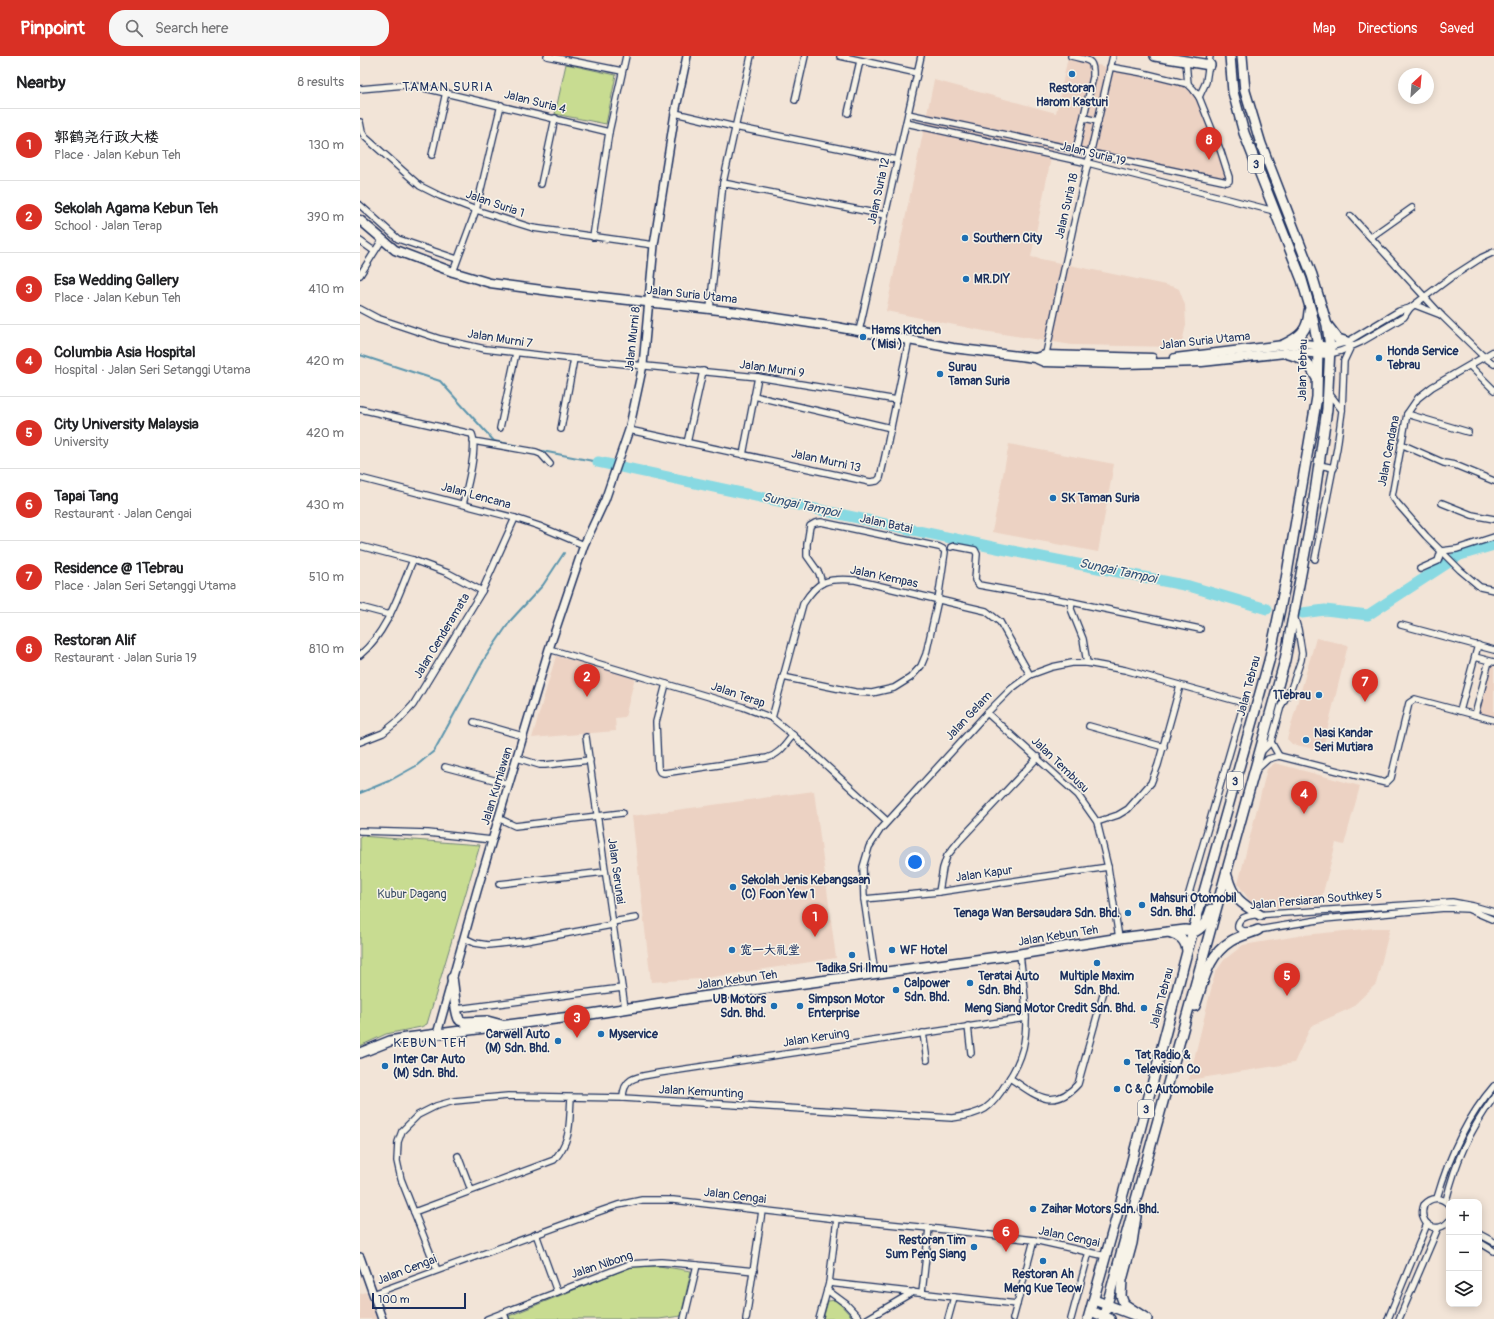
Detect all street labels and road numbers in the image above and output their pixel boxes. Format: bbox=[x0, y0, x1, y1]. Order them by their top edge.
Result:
street label: Jalan Suria 4 bbox=[502, 87, 568, 117]
street label: Jalan Suria 19 bbox=[1059, 139, 1127, 169]
road number: 3 bbox=[1248, 155, 1264, 173]
street label: Jalan Suria 12 bbox=[865, 156, 893, 226]
street label: Jalan Suria 18 bbox=[1052, 172, 1082, 240]
street label: Jalan Suria 1 bbox=[464, 187, 526, 221]
street label: Jalan Suria Utama bbox=[646, 283, 738, 307]
street label: Jalan Murni 8 bbox=[622, 306, 644, 372]
street label: Jalan Murni 7 bbox=[466, 326, 534, 352]
street label: Jalan Suria Utama bbox=[1159, 329, 1251, 353]
street label: Jalan Tebrau bbox=[1295, 339, 1311, 401]
street label: Jalan Murni 9 bbox=[739, 357, 805, 381]
street label: Jalan Cendana bbox=[1375, 414, 1403, 488]
street label: Jalan Murni 13 bbox=[790, 446, 862, 476]
street label: Jalan Lencana bbox=[439, 479, 513, 513]
street label: Jalan Batai bbox=[858, 511, 914, 537]
street label: Jalan Kempas bbox=[849, 562, 920, 592]
street label: Jalan Cenderamata bbox=[411, 590, 474, 681]
street label: Jalan Tebrau bbox=[1234, 654, 1264, 718]
street label: Jalan Terap bbox=[709, 679, 767, 711]
street label: Jalan Gelam bbox=[942, 688, 996, 744]
street label: Jalan Tembusu bbox=[1028, 734, 1092, 796]
street label: Jalan Kurniawan bbox=[478, 745, 516, 827]
road number: 3 bbox=[1227, 772, 1243, 790]
street label: Jalan Serunai bbox=[604, 837, 628, 905]
street label: Jalan Kapur bbox=[954, 862, 1014, 885]
street label: Jalan Persiaran Southkey 5 bbox=[1249, 887, 1383, 913]
street label: Jalan Kebun Teh bbox=[1017, 922, 1099, 950]
street label: Jalan Tebrau bbox=[1147, 966, 1177, 1030]
street label: Jalan Kebun Teh bbox=[696, 967, 778, 993]
street label: Jalan Keruing bbox=[782, 1025, 850, 1051]
street label: Jalan Kemunting bbox=[658, 1082, 744, 1102]
road number: 3 bbox=[1138, 1100, 1154, 1118]
street label: Jalan Cengai bbox=[703, 1185, 767, 1207]
street label: Jalan Cengai bbox=[1037, 1223, 1101, 1251]
street label: Jalan Nibong bbox=[569, 1248, 635, 1282]
street label: Jalan Cengai bbox=[375, 1252, 439, 1288]

